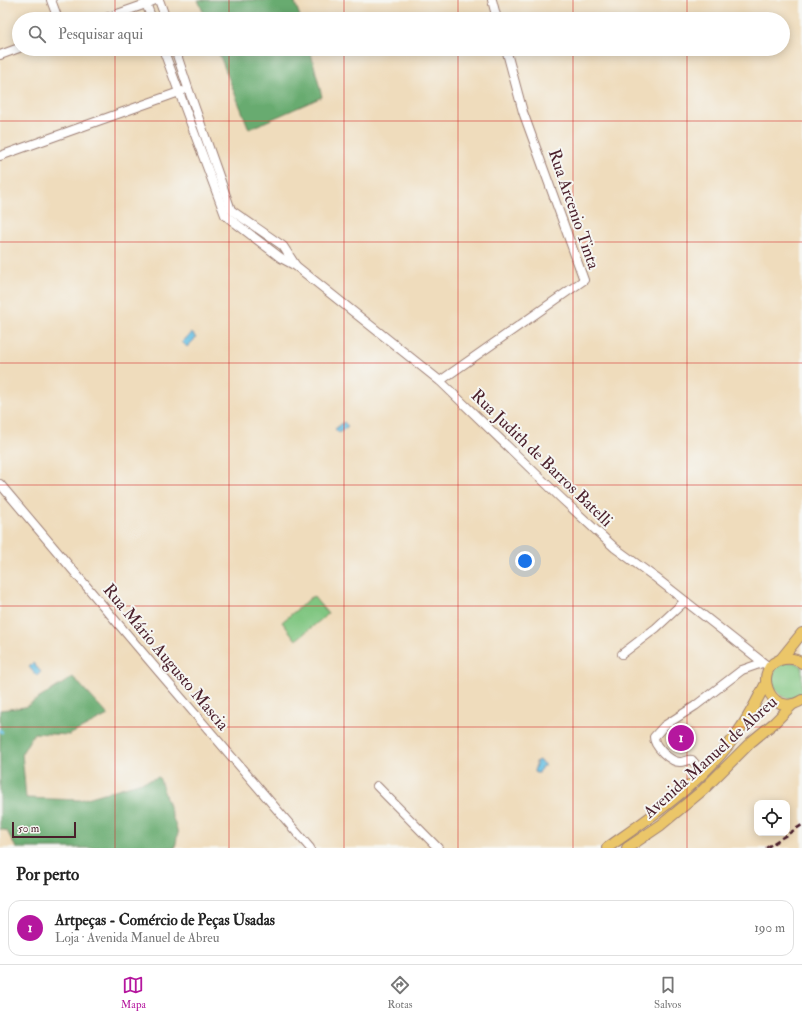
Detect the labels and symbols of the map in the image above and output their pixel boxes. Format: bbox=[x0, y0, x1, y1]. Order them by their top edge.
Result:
street label: Rua Arcenio Tinta bbox=[544, 146, 605, 273]
street label: Rua Judith de Barros Batelli bbox=[466, 385, 618, 532]
your location bbox=[515, 551, 535, 571]
street label: Rua Mário Augusto Mascia bbox=[99, 580, 234, 735]
street label: Avenida Manuel de Abreu bbox=[638, 691, 781, 823]
pin: 1 bbox=[668, 723, 694, 753]
scale bar bbox=[12, 820, 76, 839]

